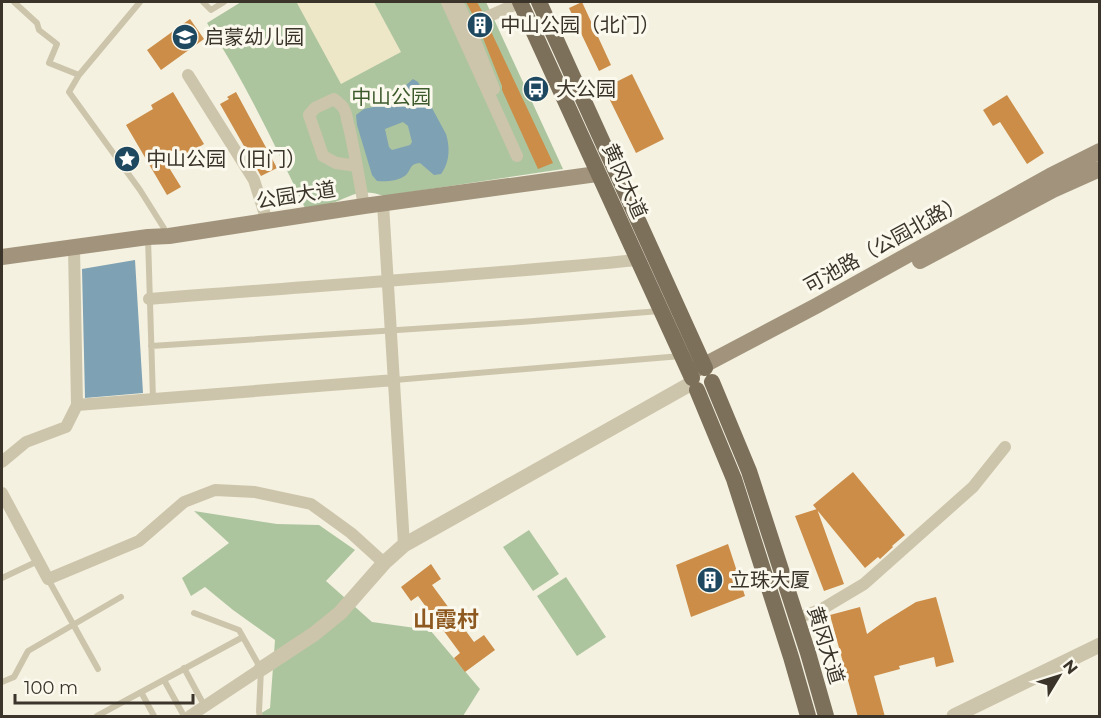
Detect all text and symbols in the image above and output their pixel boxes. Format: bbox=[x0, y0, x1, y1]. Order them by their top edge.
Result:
building icon: 中山公园（北门） bbox=[465, 10, 495, 40]
place label: 中山公园（北门） bbox=[500, 13, 660, 37]
school or university icon: 启蒙幼儿园 bbox=[170, 22, 200, 52]
place label: 启蒙幼儿园 bbox=[204, 25, 304, 49]
bus stop icon: 大公园 bbox=[521, 74, 551, 104]
place label: 大公园 bbox=[556, 77, 616, 101]
park label: 中山公园 bbox=[351, 85, 431, 109]
street label: 黄冈大道 bbox=[598, 140, 652, 222]
place icon: 中山公园（旧门） bbox=[112, 144, 142, 174]
place label: 中山公园（旧门） bbox=[146, 147, 306, 171]
street label: 公园大道 bbox=[255, 177, 337, 213]
street label: 可池路（公园北路） bbox=[799, 190, 969, 298]
building icon: 立珠大厦 bbox=[695, 565, 725, 595]
place label: 立珠大厦 bbox=[730, 568, 810, 592]
street label: 黄冈大道 bbox=[803, 603, 849, 687]
district label: 山霞村 bbox=[413, 606, 479, 633]
north arrow bbox=[1029, 646, 1089, 706]
text: N bbox=[1059, 656, 1082, 678]
scale bar bbox=[15, 667, 194, 705]
text: 100 m bbox=[24, 677, 78, 699]

